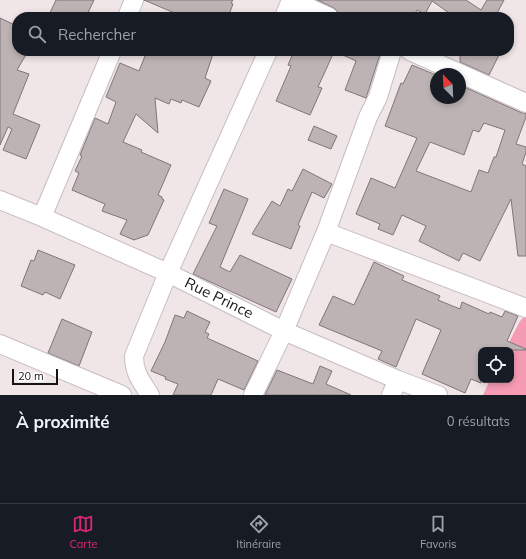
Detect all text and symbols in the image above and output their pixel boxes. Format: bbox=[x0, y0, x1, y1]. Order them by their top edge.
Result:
search box bbox=[12, 12, 514, 56]
icon: search bbox=[26, 23, 48, 45]
text: Rechercher bbox=[58, 25, 136, 44]
north arrow bbox=[430, 68, 466, 104]
street label: Rue Prince bbox=[182, 273, 257, 322]
map controls bbox=[478, 347, 514, 383]
button: locate bbox=[478, 347, 514, 383]
scale bar bbox=[12, 367, 58, 386]
text: 20 m bbox=[18, 369, 44, 383]
text: À proximité bbox=[16, 411, 110, 432]
text: 0 résultats bbox=[447, 413, 510, 429]
tab: Carte bbox=[69, 513, 97, 551]
tab: Itinéraire bbox=[236, 513, 281, 551]
tab: Favoris bbox=[420, 513, 457, 551]

